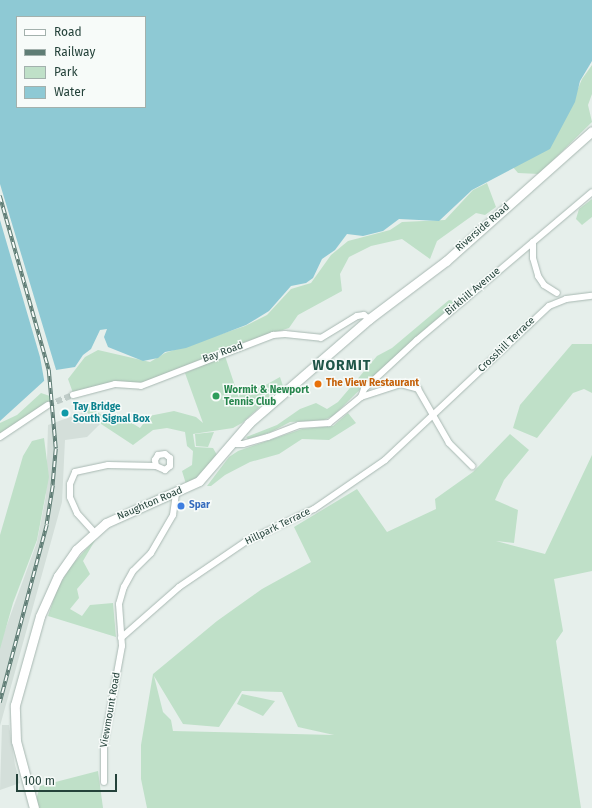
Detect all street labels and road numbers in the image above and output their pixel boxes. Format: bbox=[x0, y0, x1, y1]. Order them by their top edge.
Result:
street label: Riverside Road bbox=[454, 201, 512, 255]
street label: Birkhill Avenue bbox=[443, 265, 503, 319]
street label: Crosshill Terrace bbox=[476, 315, 538, 375]
street label: Bay Road bbox=[201, 340, 245, 366]
street label: Naughton Road bbox=[115, 485, 185, 523]
street label: Hillpark Terrace bbox=[243, 506, 313, 548]
street label: Viewmount Road bbox=[98, 671, 124, 749]

